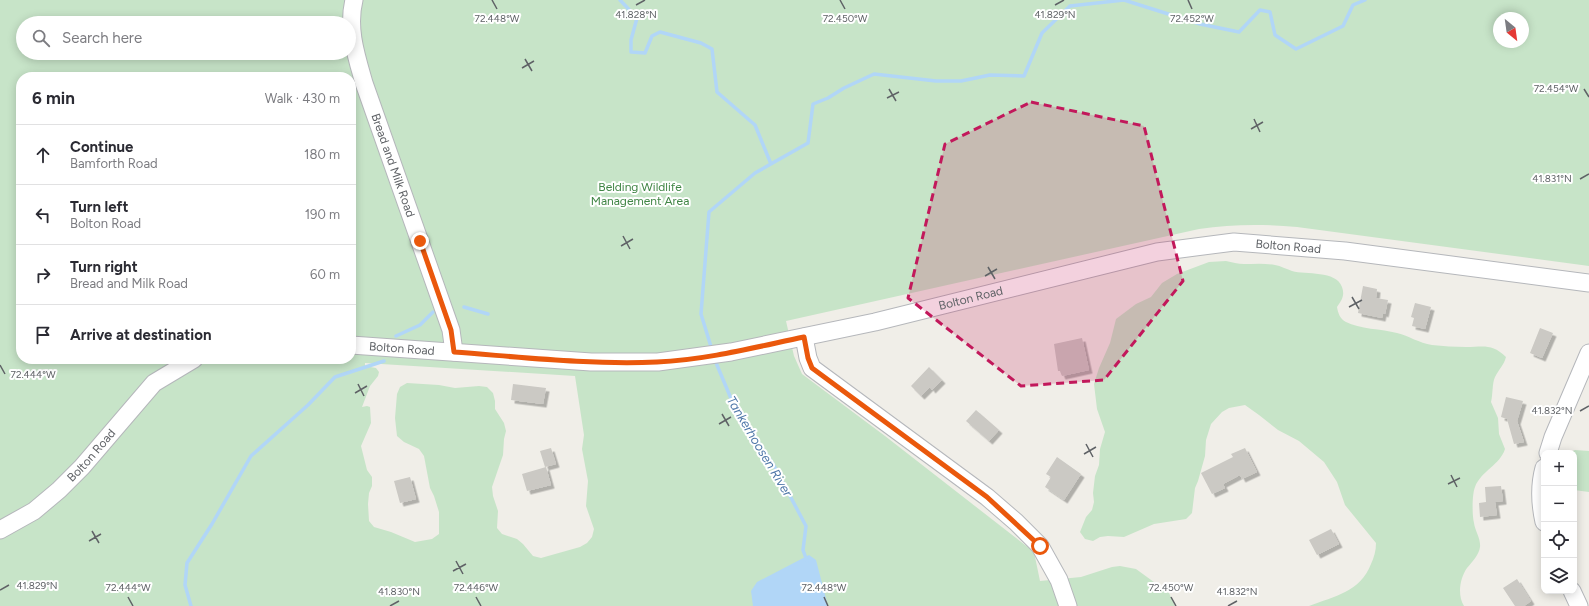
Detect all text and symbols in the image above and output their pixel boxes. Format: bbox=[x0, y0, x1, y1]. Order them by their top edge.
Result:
text: 41.828°N bbox=[615, 8, 657, 21]
text: 41.829°N bbox=[1034, 8, 1076, 21]
text: 72.448°W bbox=[475, 12, 520, 25]
text: 72.450°W bbox=[823, 12, 868, 25]
text: 72.452°W bbox=[1170, 12, 1214, 25]
north arrow bbox=[1493, 12, 1529, 48]
search box bbox=[16, 16, 356, 60]
icon: search bbox=[30, 27, 52, 49]
text: Search here bbox=[62, 29, 142, 47]
text: 72.454°W bbox=[1534, 82, 1579, 95]
text: 6 min bbox=[32, 88, 75, 108]
text: Walk · 430 m bbox=[265, 91, 340, 106]
street label: Bread and Milk Road bbox=[368, 112, 418, 219]
text: Continue bbox=[70, 138, 133, 156]
icon: ahead bbox=[32, 144, 54, 166]
text: 180 m bbox=[304, 147, 340, 162]
text: Bamforth Road bbox=[70, 156, 158, 171]
text: 41.831°N bbox=[1532, 172, 1572, 185]
park label: Belding Wildlife Management Area bbox=[591, 180, 689, 208]
text: Turn left bbox=[70, 198, 128, 216]
icon: left bbox=[32, 204, 54, 226]
text: 190 m bbox=[305, 207, 340, 222]
text: Bolton Road bbox=[70, 216, 141, 231]
route end bbox=[411, 232, 429, 250]
street label: Bolton Road bbox=[1255, 237, 1322, 256]
text: Turn right bbox=[70, 258, 138, 276]
icon: right bbox=[32, 264, 54, 286]
text: 60 m bbox=[310, 267, 340, 282]
text: Bread and Milk Road bbox=[70, 276, 188, 291]
street label: Bolton Road bbox=[937, 284, 1004, 313]
icon: arrive bbox=[32, 324, 54, 346]
text: Arrive at destination bbox=[70, 326, 211, 344]
street label: Bolton Road bbox=[369, 339, 435, 358]
text: 72.444°W bbox=[11, 368, 56, 381]
water label: Tankerhoosen River bbox=[724, 393, 796, 500]
text: 41.832°N bbox=[1531, 404, 1573, 417]
street label: Bolton Road bbox=[64, 426, 118, 485]
map controls bbox=[1541, 450, 1577, 594]
button: + bbox=[1541, 450, 1577, 486]
button: − bbox=[1541, 486, 1577, 522]
button: locate bbox=[1541, 522, 1577, 558]
route start bbox=[1031, 537, 1049, 555]
button: layers bbox=[1541, 558, 1577, 594]
text: 41.829°N bbox=[16, 579, 58, 592]
text: 72.444°W bbox=[106, 581, 151, 594]
text: 72.446°W bbox=[454, 581, 499, 594]
text: 72.448°W bbox=[802, 581, 847, 594]
text: 72.450°W bbox=[1149, 581, 1194, 594]
text: 41.830°N bbox=[378, 585, 420, 598]
text: 41.832°N bbox=[1216, 585, 1258, 598]

